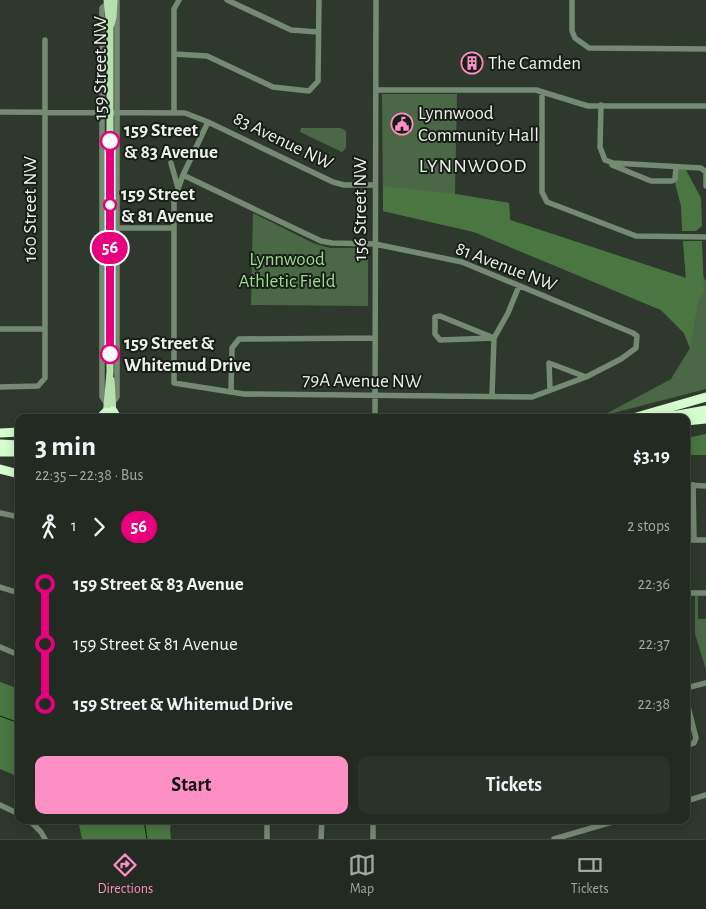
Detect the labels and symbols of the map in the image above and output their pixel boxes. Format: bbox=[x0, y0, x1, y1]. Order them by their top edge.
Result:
street label: 159 Street NW bbox=[91, 16, 110, 120]
building icon: The Camden bbox=[460, 51, 484, 75]
place label: The Camden bbox=[488, 54, 581, 73]
place label: Lynnwood Community Hall bbox=[418, 104, 539, 145]
street label: 83 Avenue NW bbox=[230, 109, 336, 173]
public building icon: Lynnwood Community Hall bbox=[390, 112, 414, 136]
place label: 159 Street & 83 Avenue bbox=[124, 121, 218, 162]
marker: 159 Street & 83 Avenue bbox=[100, 131, 120, 151]
street label: 160 Street NW bbox=[21, 156, 40, 262]
district label: LYNNWOOD bbox=[419, 156, 527, 176]
street label: 156 Street NW bbox=[351, 157, 370, 261]
place label: 159 Street & 81 Avenue bbox=[121, 185, 214, 226]
marker: 159 Street & 81 Avenue bbox=[103, 198, 117, 212]
line badge: 56 bbox=[88, 232, 132, 264]
street label: 81 Avenue NW bbox=[453, 239, 559, 295]
park label: Lynnwood Athletic Field bbox=[238, 250, 336, 291]
place label: 159 Street & Whitemud Drive bbox=[124, 334, 251, 375]
marker: 159 Street & Whitemud Drive bbox=[100, 344, 120, 364]
street label: 79A Avenue NW bbox=[302, 370, 422, 392]

